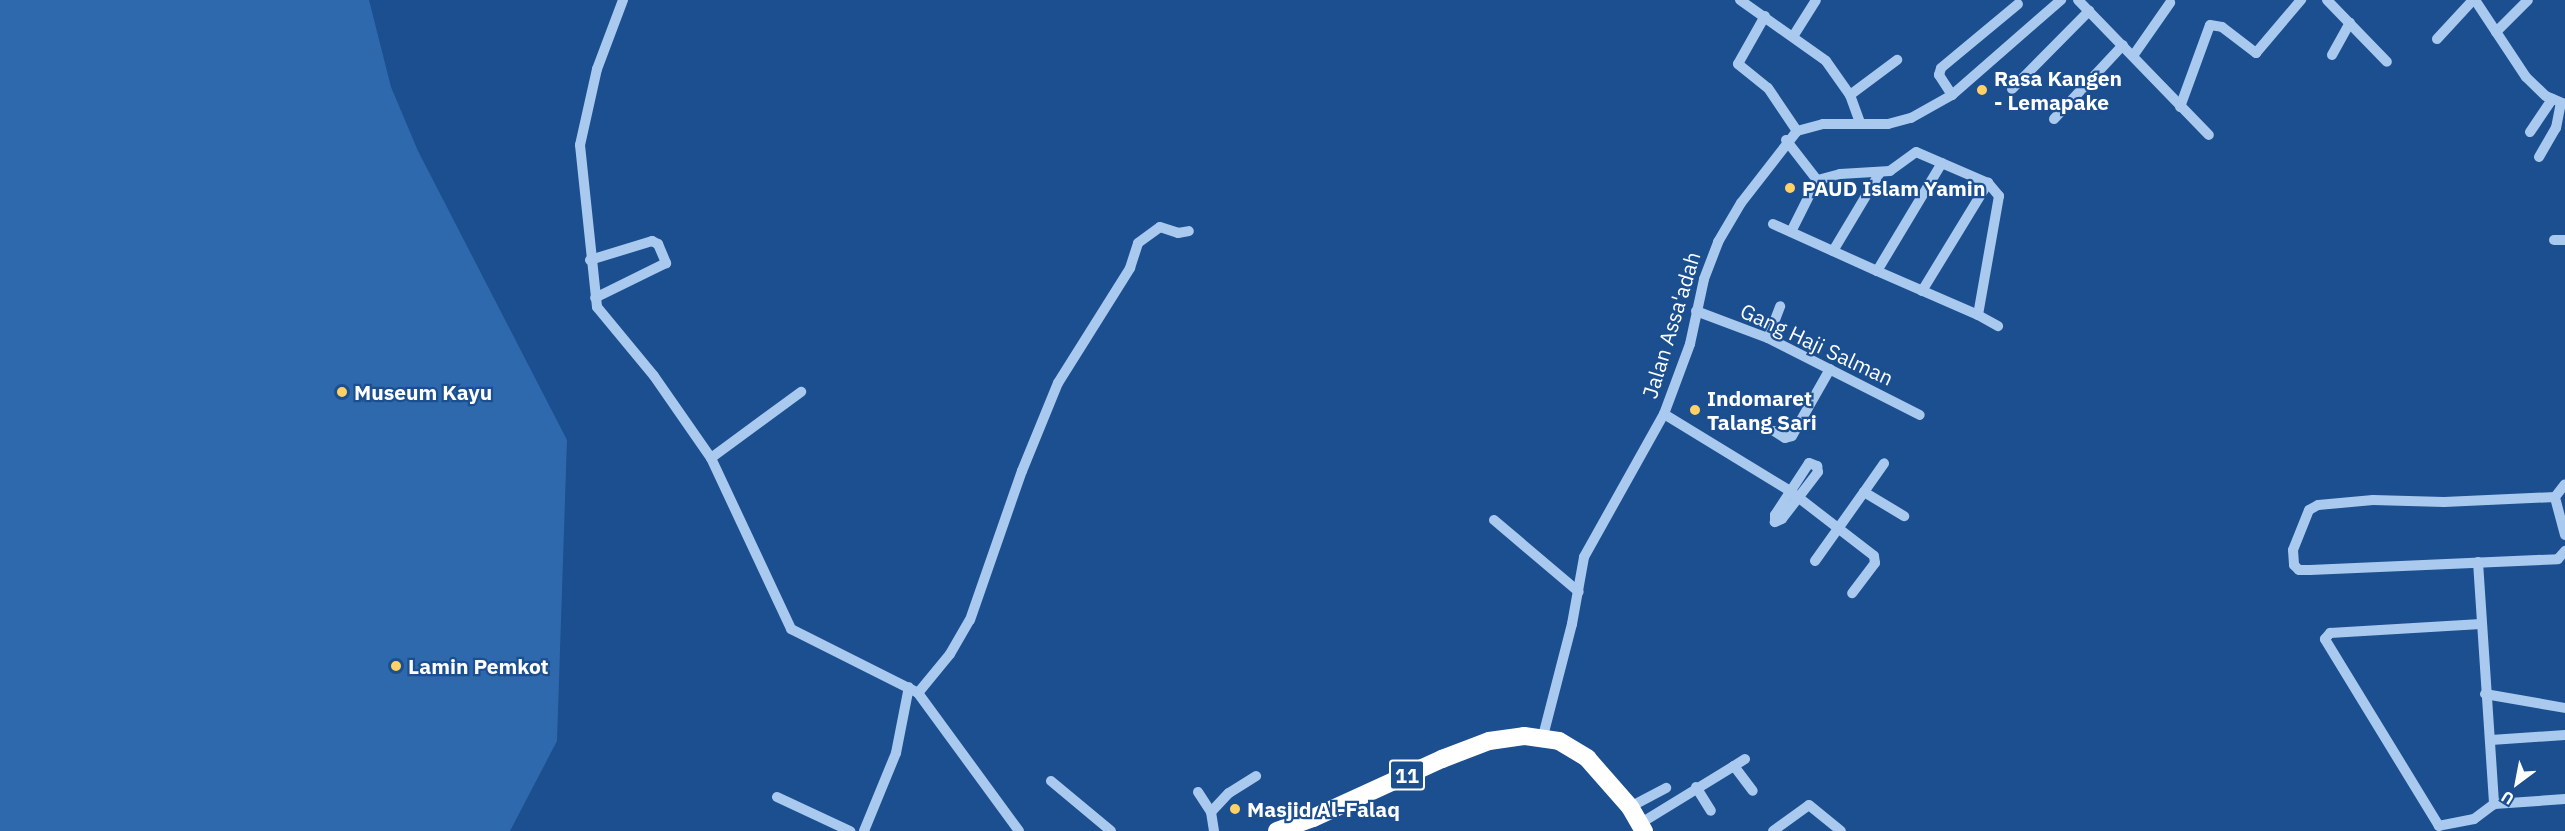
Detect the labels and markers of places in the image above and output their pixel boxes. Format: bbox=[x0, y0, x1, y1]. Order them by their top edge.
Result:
place label: Rasa Kangen - Lemapake bbox=[1994, 65, 2122, 115]
marker: Rasa Kangen - Lemapake bbox=[1975, 83, 1989, 97]
place label: PAUD Islam Yamin bbox=[1802, 175, 1985, 201]
marker: PAUD Islam Yamin bbox=[1783, 181, 1797, 195]
place label: Museum Kayu bbox=[354, 379, 492, 405]
marker: Museum Kayu bbox=[335, 385, 349, 399]
place label: Indomaret Talang Sari bbox=[1707, 385, 1817, 435]
marker: Indomaret Talang Sari bbox=[1688, 403, 1702, 417]
place label: Lamin Pemkot bbox=[408, 653, 549, 679]
marker: Lamin Pemkot bbox=[389, 659, 403, 673]
place label: Masjid Al-Falaq bbox=[1247, 796, 1400, 822]
marker: Masjid Al-Falaq bbox=[1228, 802, 1242, 816]

